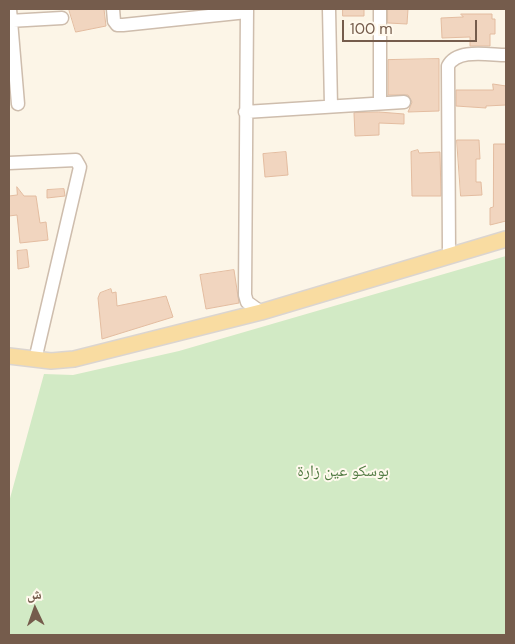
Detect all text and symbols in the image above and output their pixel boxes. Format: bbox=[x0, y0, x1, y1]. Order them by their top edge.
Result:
scale bar bbox=[345, 10, 480, 42]
text: 100 m bbox=[350, 19, 393, 39]
park label: بوسكو عين زارة bbox=[297, 462, 389, 482]
north arrow bbox=[10, 584, 60, 634]
text: ش bbox=[26, 585, 42, 603]

